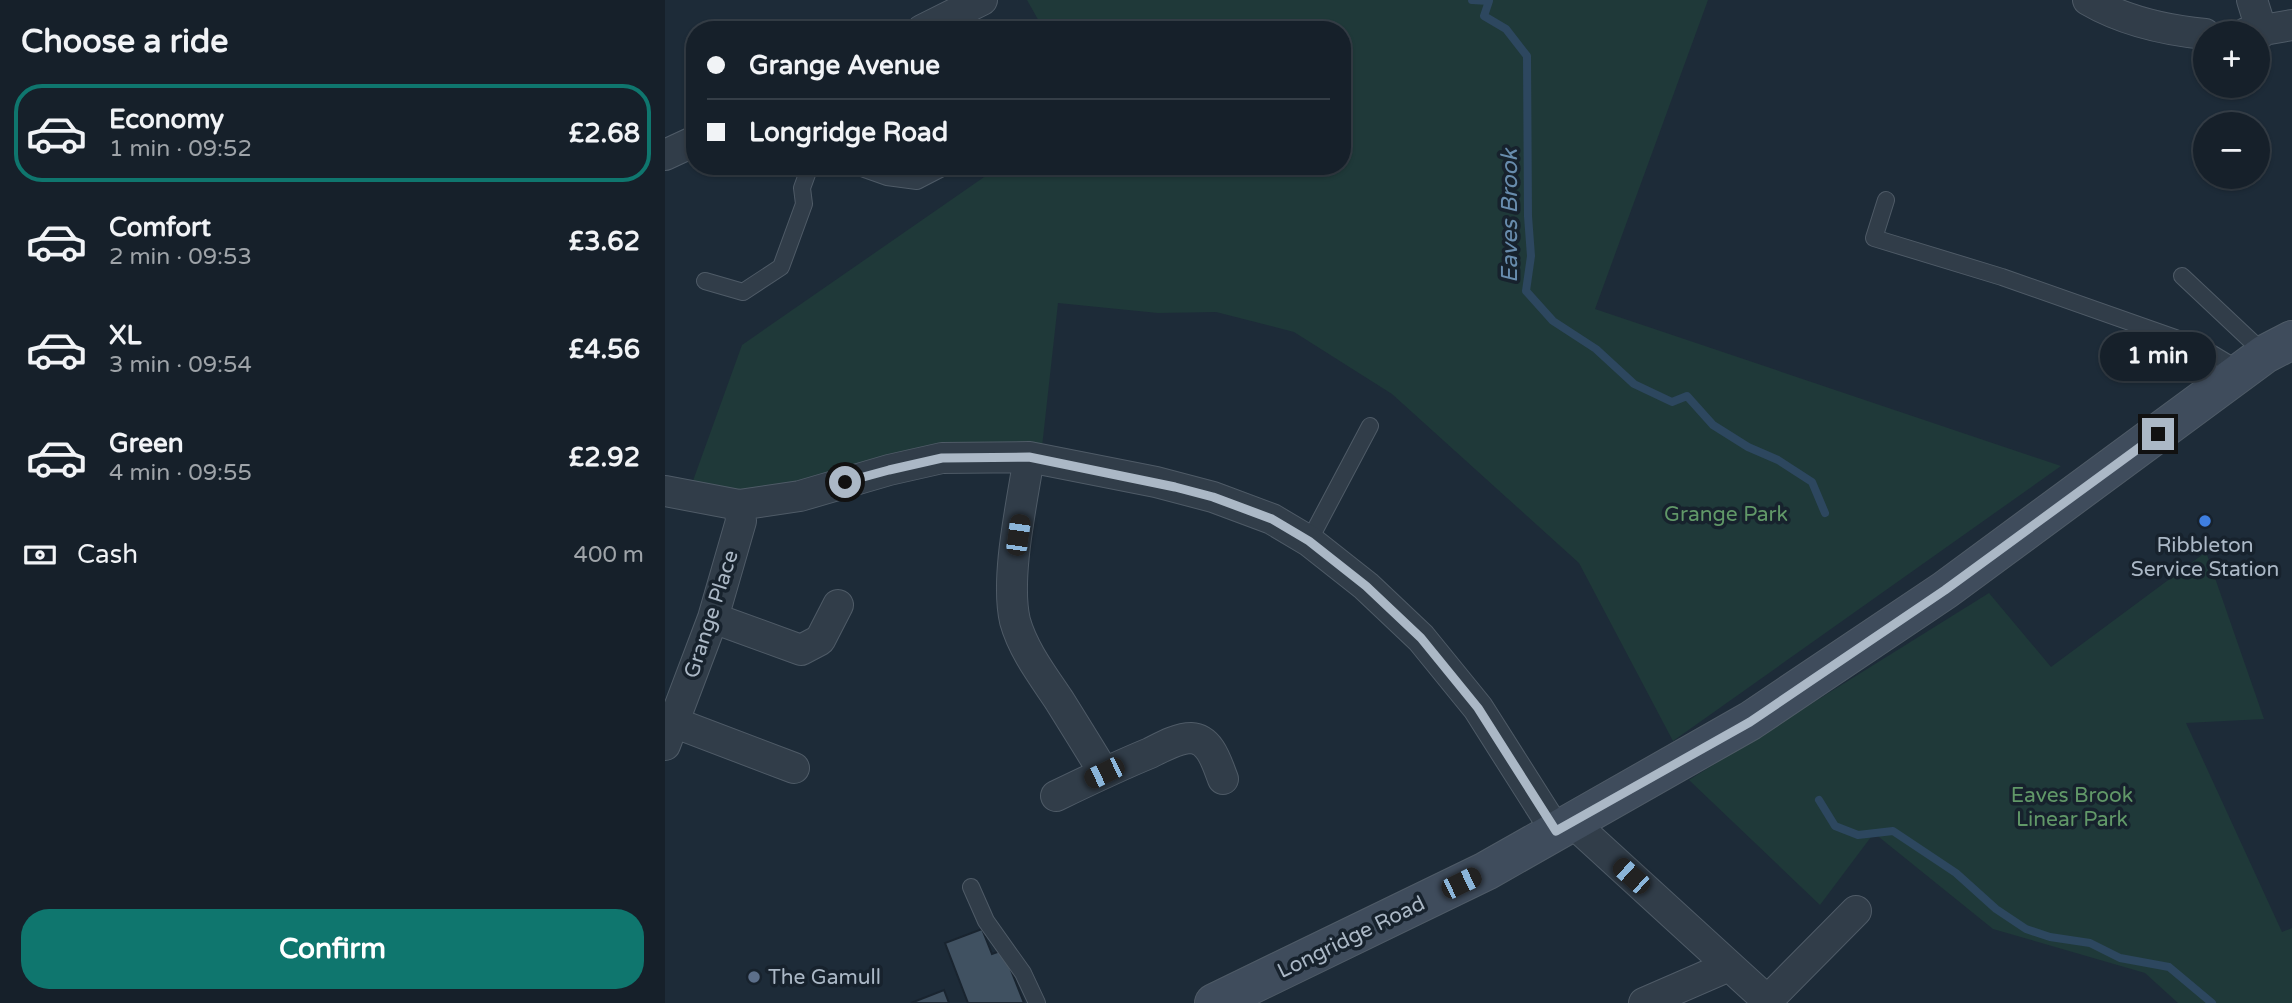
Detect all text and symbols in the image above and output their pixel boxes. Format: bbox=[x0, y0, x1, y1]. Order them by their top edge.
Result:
map controls bbox=[2193, 21, 2270, 189]
button: + bbox=[2193, 21, 2270, 98]
text: Choose a ride bbox=[21, 23, 228, 61]
text: Grange Avenue bbox=[749, 50, 940, 81]
icon: car bbox=[25, 102, 88, 165]
text: Economy bbox=[109, 104, 224, 135]
button: − bbox=[2193, 112, 2270, 189]
text: Longridge Road bbox=[749, 117, 948, 148]
text: £2.68 bbox=[569, 118, 640, 149]
text: 1 min · 09:52 bbox=[109, 135, 252, 163]
water label: Eaves Brook bbox=[1496, 148, 1524, 283]
icon: car bbox=[25, 210, 88, 273]
text: Comfort bbox=[109, 212, 211, 243]
text: £3.62 bbox=[569, 226, 640, 257]
text: 2 min · 09:53 bbox=[109, 243, 252, 271]
icon: car bbox=[25, 318, 88, 381]
text: XL bbox=[109, 320, 141, 351]
callout: 1 min bbox=[2100, 332, 2216, 382]
text: £4.56 bbox=[569, 334, 640, 365]
text: 1 min bbox=[2127, 342, 2189, 370]
text: 3 min · 09:54 bbox=[109, 351, 252, 379]
route end bbox=[2142, 418, 2174, 450]
icon: car bbox=[25, 426, 88, 489]
text: Green bbox=[109, 428, 184, 459]
text: £2.92 bbox=[569, 442, 640, 473]
text: 4 min · 09:55 bbox=[109, 459, 252, 487]
route start bbox=[829, 466, 861, 498]
park label: Grange Park bbox=[1664, 502, 1788, 527]
car bbox=[1005, 513, 1032, 557]
marker: Ribbleton Service Station bbox=[2197, 513, 2213, 529]
place label: Ribbleton Service Station bbox=[2131, 533, 2279, 582]
icon: cash bbox=[21, 536, 59, 574]
text: Cash bbox=[77, 539, 138, 570]
text: 400 m bbox=[574, 541, 644, 569]
street label: Grange Place bbox=[679, 547, 744, 681]
car bbox=[1081, 754, 1128, 792]
park label: Eaves Brook Linear Park bbox=[2011, 783, 2133, 832]
car bbox=[1609, 854, 1654, 898]
car bbox=[1438, 864, 1485, 902]
street label: Longridge Road bbox=[1273, 891, 1429, 984]
button: Confirm bbox=[21, 909, 644, 989]
place label: The Gamull bbox=[768, 965, 881, 990]
marker: The Gamull bbox=[746, 969, 762, 985]

